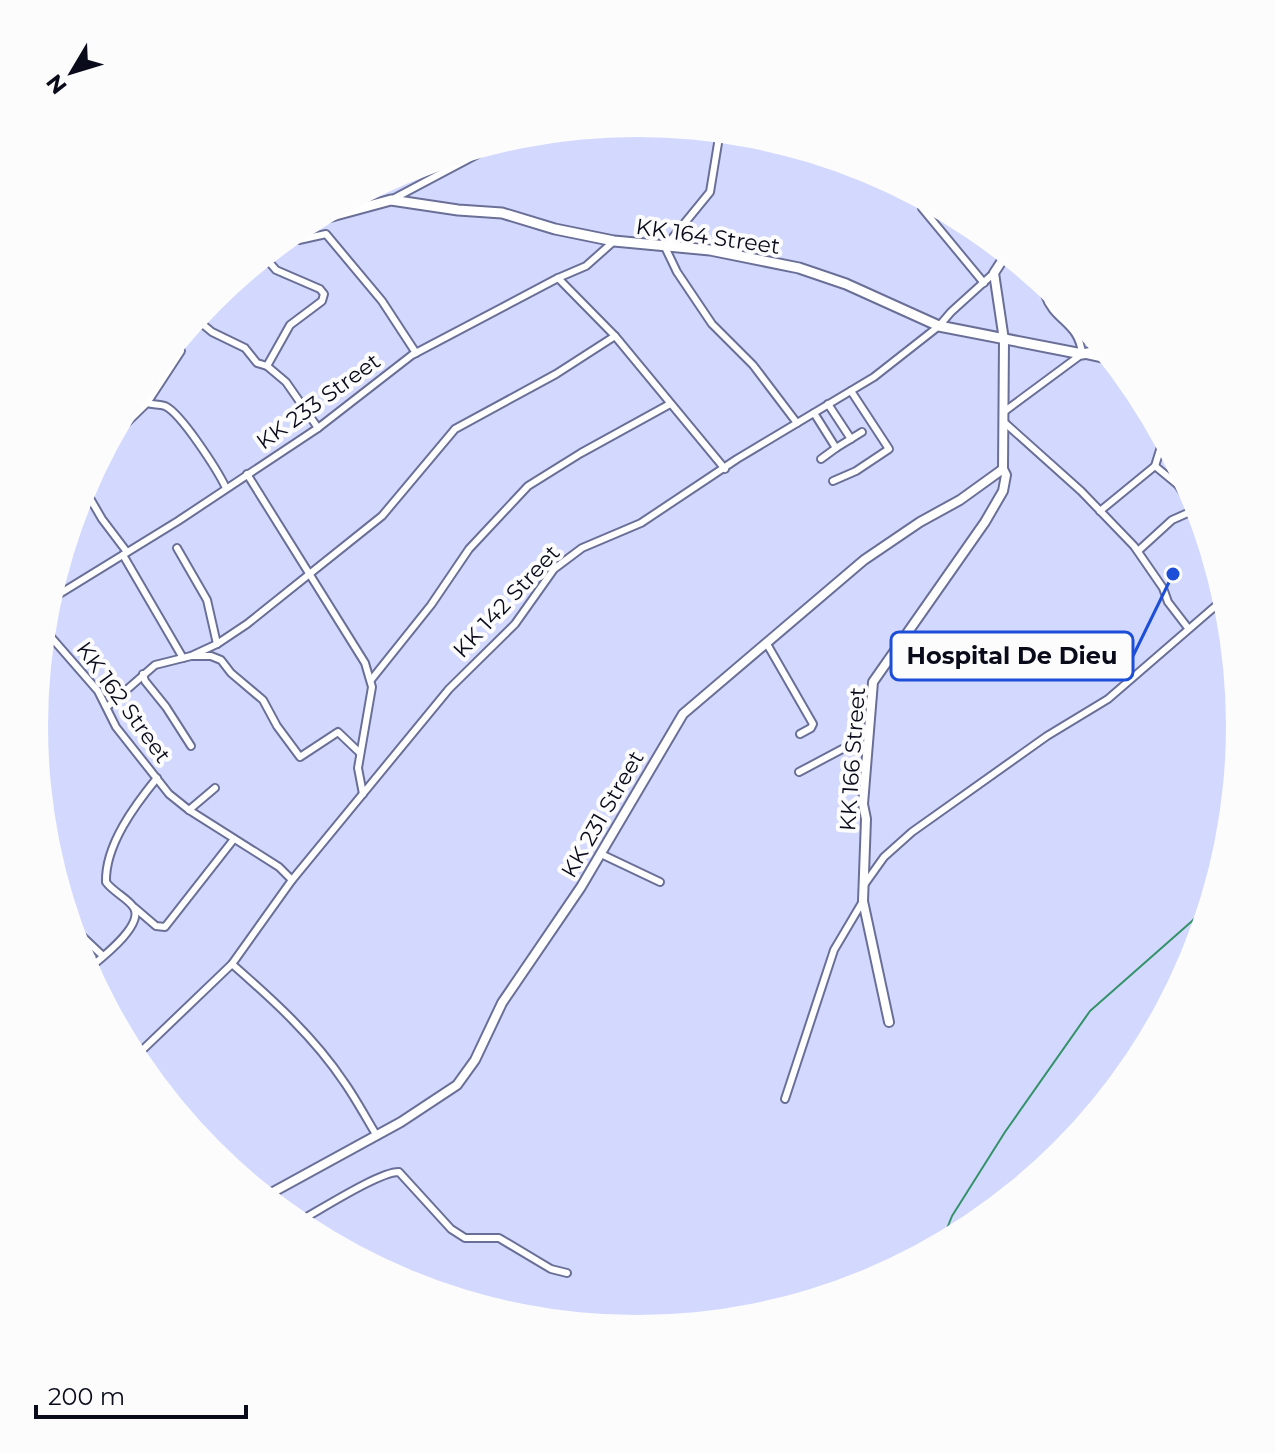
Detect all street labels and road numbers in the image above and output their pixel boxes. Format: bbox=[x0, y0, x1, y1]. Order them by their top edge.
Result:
street label: KK 164 Street bbox=[634, 213, 782, 260]
street label: KK 233 Street bbox=[251, 347, 386, 455]
street label: KK 142 Street bbox=[447, 539, 565, 663]
street label: KK 162 Street bbox=[71, 636, 177, 768]
street label: KK 166 Street bbox=[834, 686, 871, 832]
street label: KK 231 Street bbox=[555, 746, 650, 883]

